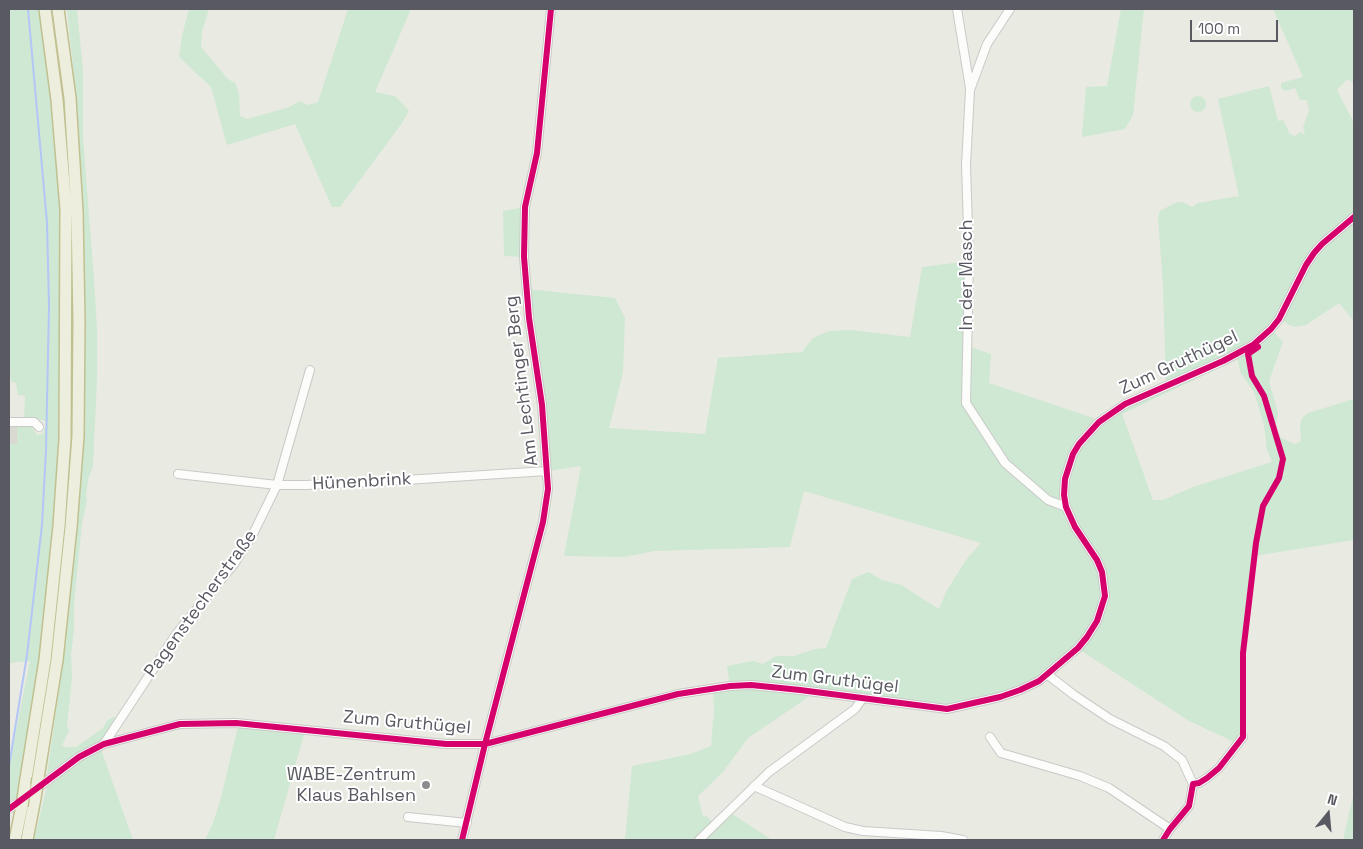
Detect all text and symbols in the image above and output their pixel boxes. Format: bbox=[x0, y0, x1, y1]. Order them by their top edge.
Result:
scale bar bbox=[1193, 10, 1280, 42]
text: 100 m bbox=[1198, 19, 1240, 38]
street label: In der Masch bbox=[956, 220, 978, 330]
street label: Am Lechtinger Berg bbox=[501, 295, 543, 467]
street label: Zum Gruthügel bbox=[1116, 326, 1242, 400]
street label: Hünenbrink bbox=[312, 469, 412, 495]
street label: Pagenstecherstraße bbox=[140, 526, 262, 682]
street label: Zum Gruthügel bbox=[770, 661, 900, 699]
street label: Zum Gruthügel bbox=[342, 707, 472, 739]
place label: WABE-Zentrum Klaus Bahlsen bbox=[287, 764, 416, 806]
marker: WABE-Zentrum Klaus Bahlsen bbox=[420, 779, 432, 791]
north arrow bbox=[1303, 789, 1353, 839]
text: N bbox=[1325, 790, 1339, 810]

